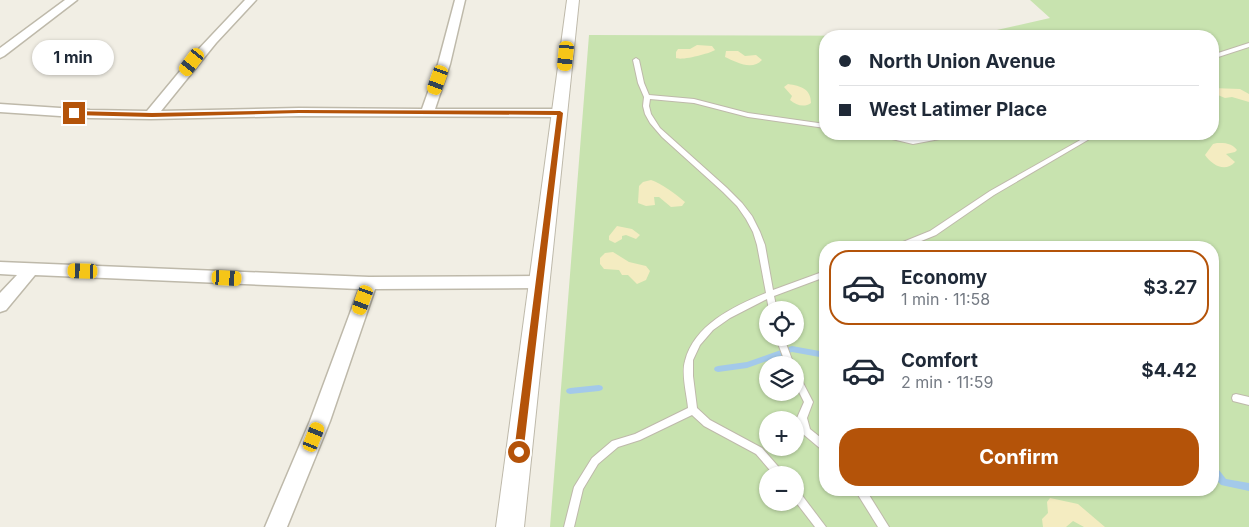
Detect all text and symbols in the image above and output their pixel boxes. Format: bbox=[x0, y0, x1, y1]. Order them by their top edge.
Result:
car bbox=[556, 40, 575, 72]
callout: 1 min bbox=[33, 41, 115, 76]
car bbox=[176, 46, 207, 78]
text: 1 min bbox=[53, 47, 93, 67]
text: North Union Avenue bbox=[869, 50, 1056, 73]
car bbox=[425, 63, 450, 97]
text: West Latimer Place bbox=[869, 98, 1047, 121]
route end bbox=[63, 102, 85, 124]
car bbox=[67, 263, 98, 279]
icon: car bbox=[841, 265, 886, 310]
text: Economy bbox=[901, 266, 987, 289]
car bbox=[211, 270, 242, 286]
text: $3.27 bbox=[1143, 276, 1197, 299]
car bbox=[350, 283, 375, 317]
text: 1 min · 11:58 bbox=[901, 289, 990, 309]
map controls bbox=[759, 301, 804, 511]
button: locate bbox=[759, 301, 804, 346]
icon: car bbox=[841, 348, 886, 393]
text: Comfort bbox=[901, 349, 978, 372]
button: layers bbox=[759, 356, 804, 401]
text: $4.42 bbox=[1141, 359, 1197, 382]
text: 2 min · 11:59 bbox=[901, 372, 993, 392]
button: + bbox=[759, 411, 804, 456]
car bbox=[301, 420, 326, 454]
button: Confirm bbox=[839, 428, 1199, 486]
route start bbox=[508, 441, 530, 463]
button: − bbox=[759, 466, 804, 511]

